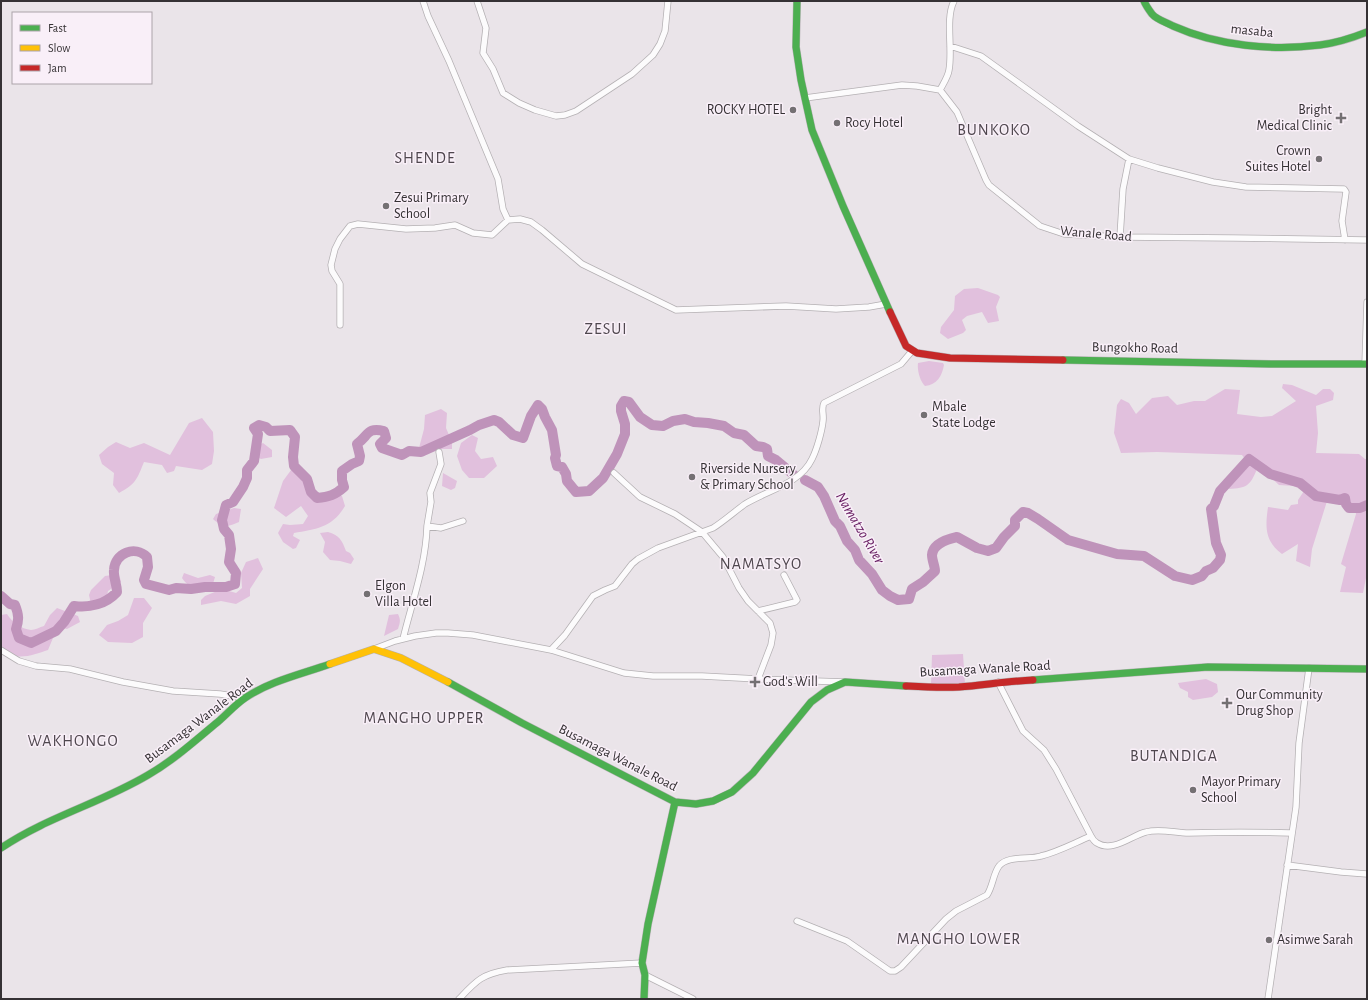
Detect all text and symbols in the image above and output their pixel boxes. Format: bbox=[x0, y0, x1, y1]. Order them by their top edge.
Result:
legend bbox=[12, 12, 152, 84]
text: Fast bbox=[48, 22, 67, 34]
street label: masaba bbox=[1230, 22, 1275, 40]
text: Slow bbox=[48, 42, 70, 54]
text: Jam bbox=[48, 62, 67, 74]
place label: ROCKY HOTEL bbox=[707, 103, 785, 117]
place label: Bright Medical Clinic bbox=[1257, 103, 1333, 133]
marker: ROCKY HOTEL bbox=[788, 105, 798, 115]
marker: Bright Medical Clinic bbox=[1335, 112, 1347, 124]
place label: Rocy Hotel bbox=[845, 116, 903, 130]
marker: Rocy Hotel bbox=[832, 118, 842, 128]
district label: BUNKOKO bbox=[957, 122, 1031, 138]
place label: Crown Suites Hotel bbox=[1245, 144, 1311, 174]
district label: SHENDE bbox=[394, 150, 456, 166]
marker: Crown Suites Hotel bbox=[1314, 154, 1324, 164]
place label: Zesui Primary School bbox=[394, 191, 469, 221]
marker: Zesui Primary School bbox=[381, 201, 391, 211]
street label: Wanale Road bbox=[1060, 224, 1132, 244]
district label: ZESUI bbox=[584, 321, 628, 337]
street label: Bungokho Road bbox=[1092, 340, 1178, 356]
place label: Mbale State Lodge bbox=[932, 400, 996, 430]
marker: Mbale State Lodge bbox=[919, 410, 929, 420]
place label: Riverside Nursery & Primary School bbox=[700, 462, 796, 492]
marker: Riverside Nursery & Primary School bbox=[687, 472, 697, 482]
water label: Namatzo River bbox=[833, 490, 888, 567]
district label: NAMATSYO bbox=[720, 556, 802, 572]
place label: Elgon Villa Hotel bbox=[375, 579, 432, 609]
marker: Elgon Villa Hotel bbox=[362, 589, 372, 599]
street label: Busamaga Wanale Road bbox=[919, 659, 1051, 679]
place label: God's Will bbox=[763, 675, 818, 689]
street label: Busamaga Wanale Road bbox=[142, 676, 256, 766]
marker: God's Will bbox=[750, 677, 760, 687]
place label: Our Community Drug Shop bbox=[1236, 688, 1323, 718]
marker: Our Community Drug Shop bbox=[1221, 697, 1233, 709]
district label: MANGHO UPPER bbox=[364, 710, 484, 726]
street label: Busamaga Wanale Road bbox=[556, 722, 680, 794]
district label: WAKHONGO bbox=[27, 733, 119, 749]
district label: BUTANDIGA bbox=[1130, 748, 1218, 764]
place label: Mayor Primary School bbox=[1201, 775, 1281, 805]
marker: Mayor Primary School bbox=[1188, 785, 1198, 795]
district label: MANGHO LOWER bbox=[897, 931, 1021, 947]
place label: Asimwe Sarah bbox=[1277, 933, 1353, 947]
marker: Asimwe Sarah bbox=[1264, 935, 1274, 945]

